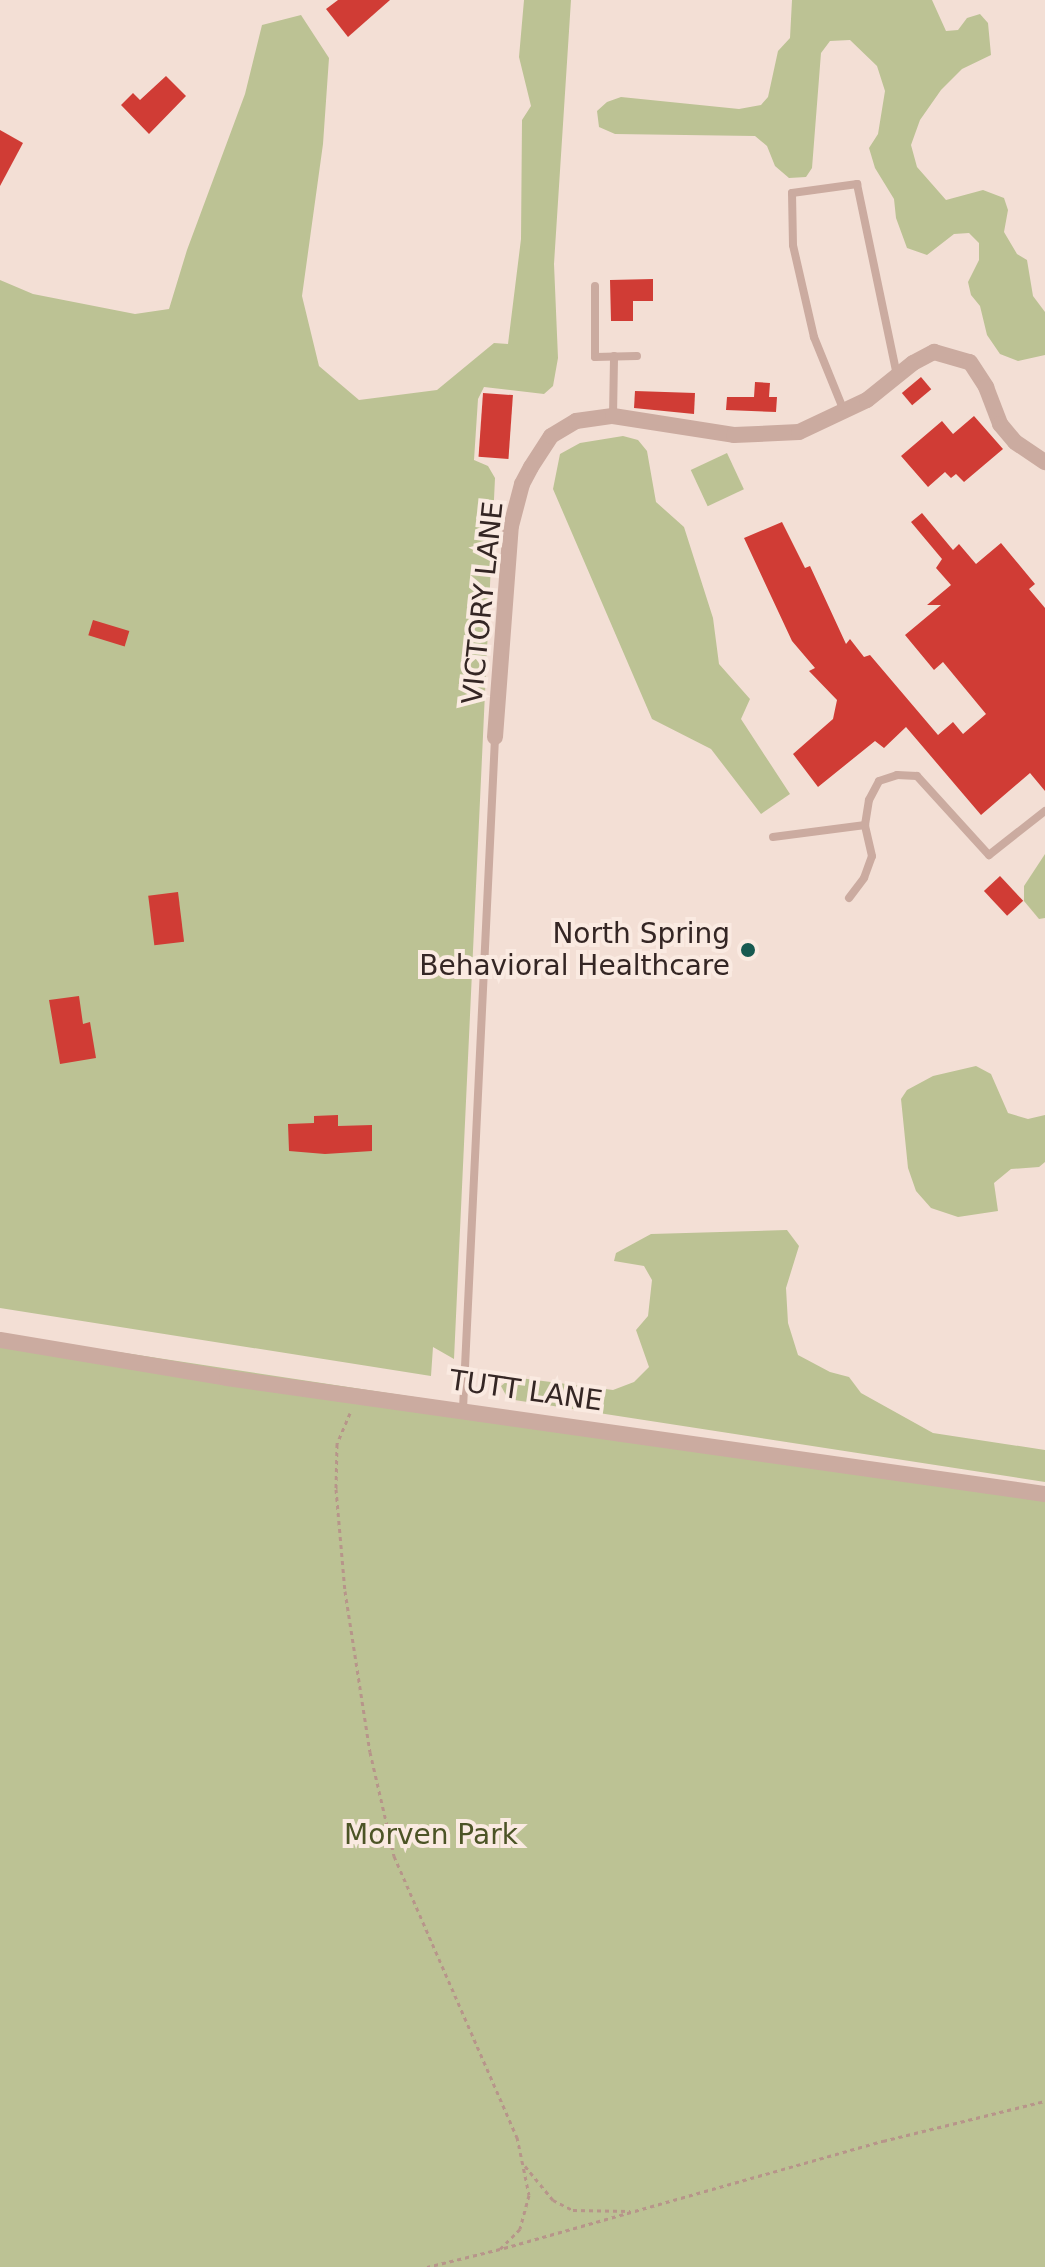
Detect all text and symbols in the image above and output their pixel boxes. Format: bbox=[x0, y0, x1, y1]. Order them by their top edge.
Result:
street label: VICTORY LANE bbox=[456, 500, 510, 706]
place label: North Spring Behavioral Healthcare bbox=[419, 917, 730, 983]
marker: North Spring Behavioral Healthcare bbox=[737, 939, 759, 961]
street label: TUTT LANE bbox=[447, 1364, 605, 1418]
park label: Morven Park bbox=[344, 1818, 518, 1852]

